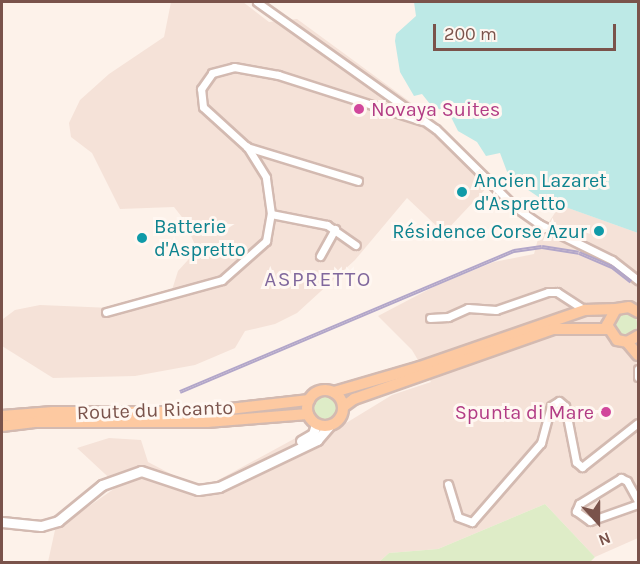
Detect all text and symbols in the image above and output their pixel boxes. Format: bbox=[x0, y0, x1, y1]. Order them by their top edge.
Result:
scale bar bbox=[436, 12, 619, 50]
text: 200 m bbox=[444, 23, 497, 45]
place label: Novaya Suites bbox=[371, 97, 500, 121]
marker: Novaya Suites bbox=[352, 102, 366, 116]
place label: Ancien Lazaret d'Aspretto bbox=[474, 168, 607, 215]
marker: Ancien Lazaret d'Aspretto bbox=[455, 185, 469, 199]
place label: Batterie d'Aspretto bbox=[154, 214, 246, 261]
place label: Résidence Corse Azur bbox=[392, 219, 587, 243]
marker: Résidence Corse Azur bbox=[592, 224, 606, 238]
marker: Batterie d'Aspretto bbox=[135, 231, 149, 245]
district label: ASPRETTO bbox=[264, 266, 372, 292]
street label: Route du Ricanto bbox=[76, 395, 234, 425]
place label: Spunta di Mare bbox=[455, 400, 594, 424]
marker: Spunta di Mare bbox=[599, 405, 613, 419]
north arrow bbox=[568, 492, 628, 552]
text: N bbox=[596, 528, 613, 550]

